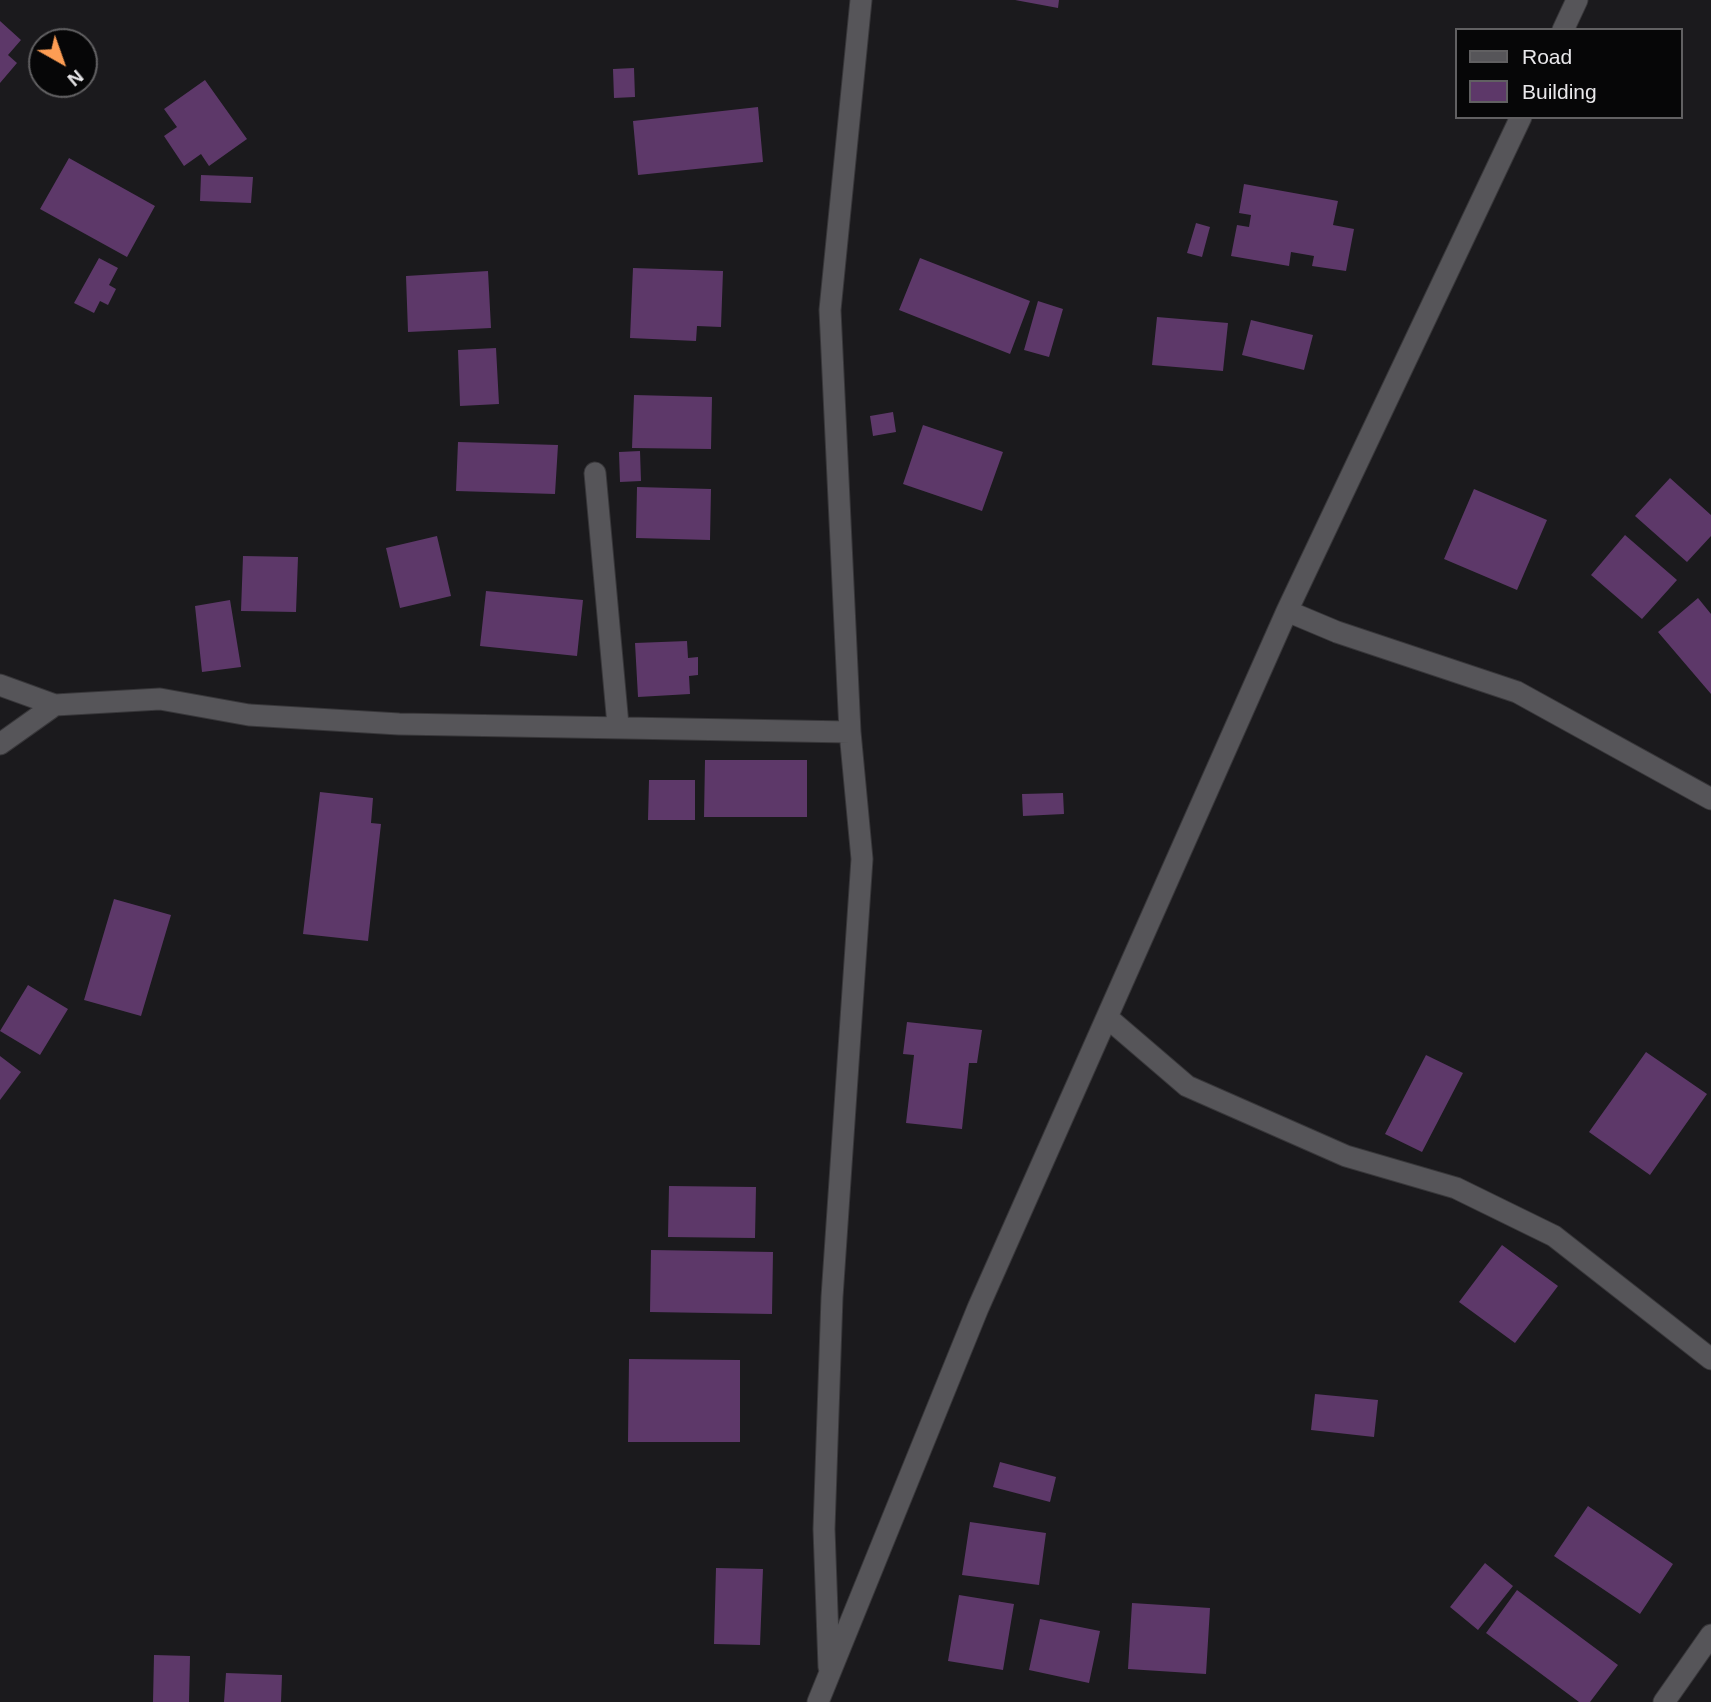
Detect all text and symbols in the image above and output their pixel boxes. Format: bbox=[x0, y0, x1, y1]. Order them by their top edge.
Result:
north arrow bbox=[28, 28, 98, 98]
legend bbox=[1456, 28, 1683, 119]
text: Road bbox=[1522, 45, 1572, 68]
text: N bbox=[64, 65, 88, 90]
text: Building bbox=[1522, 80, 1597, 103]

